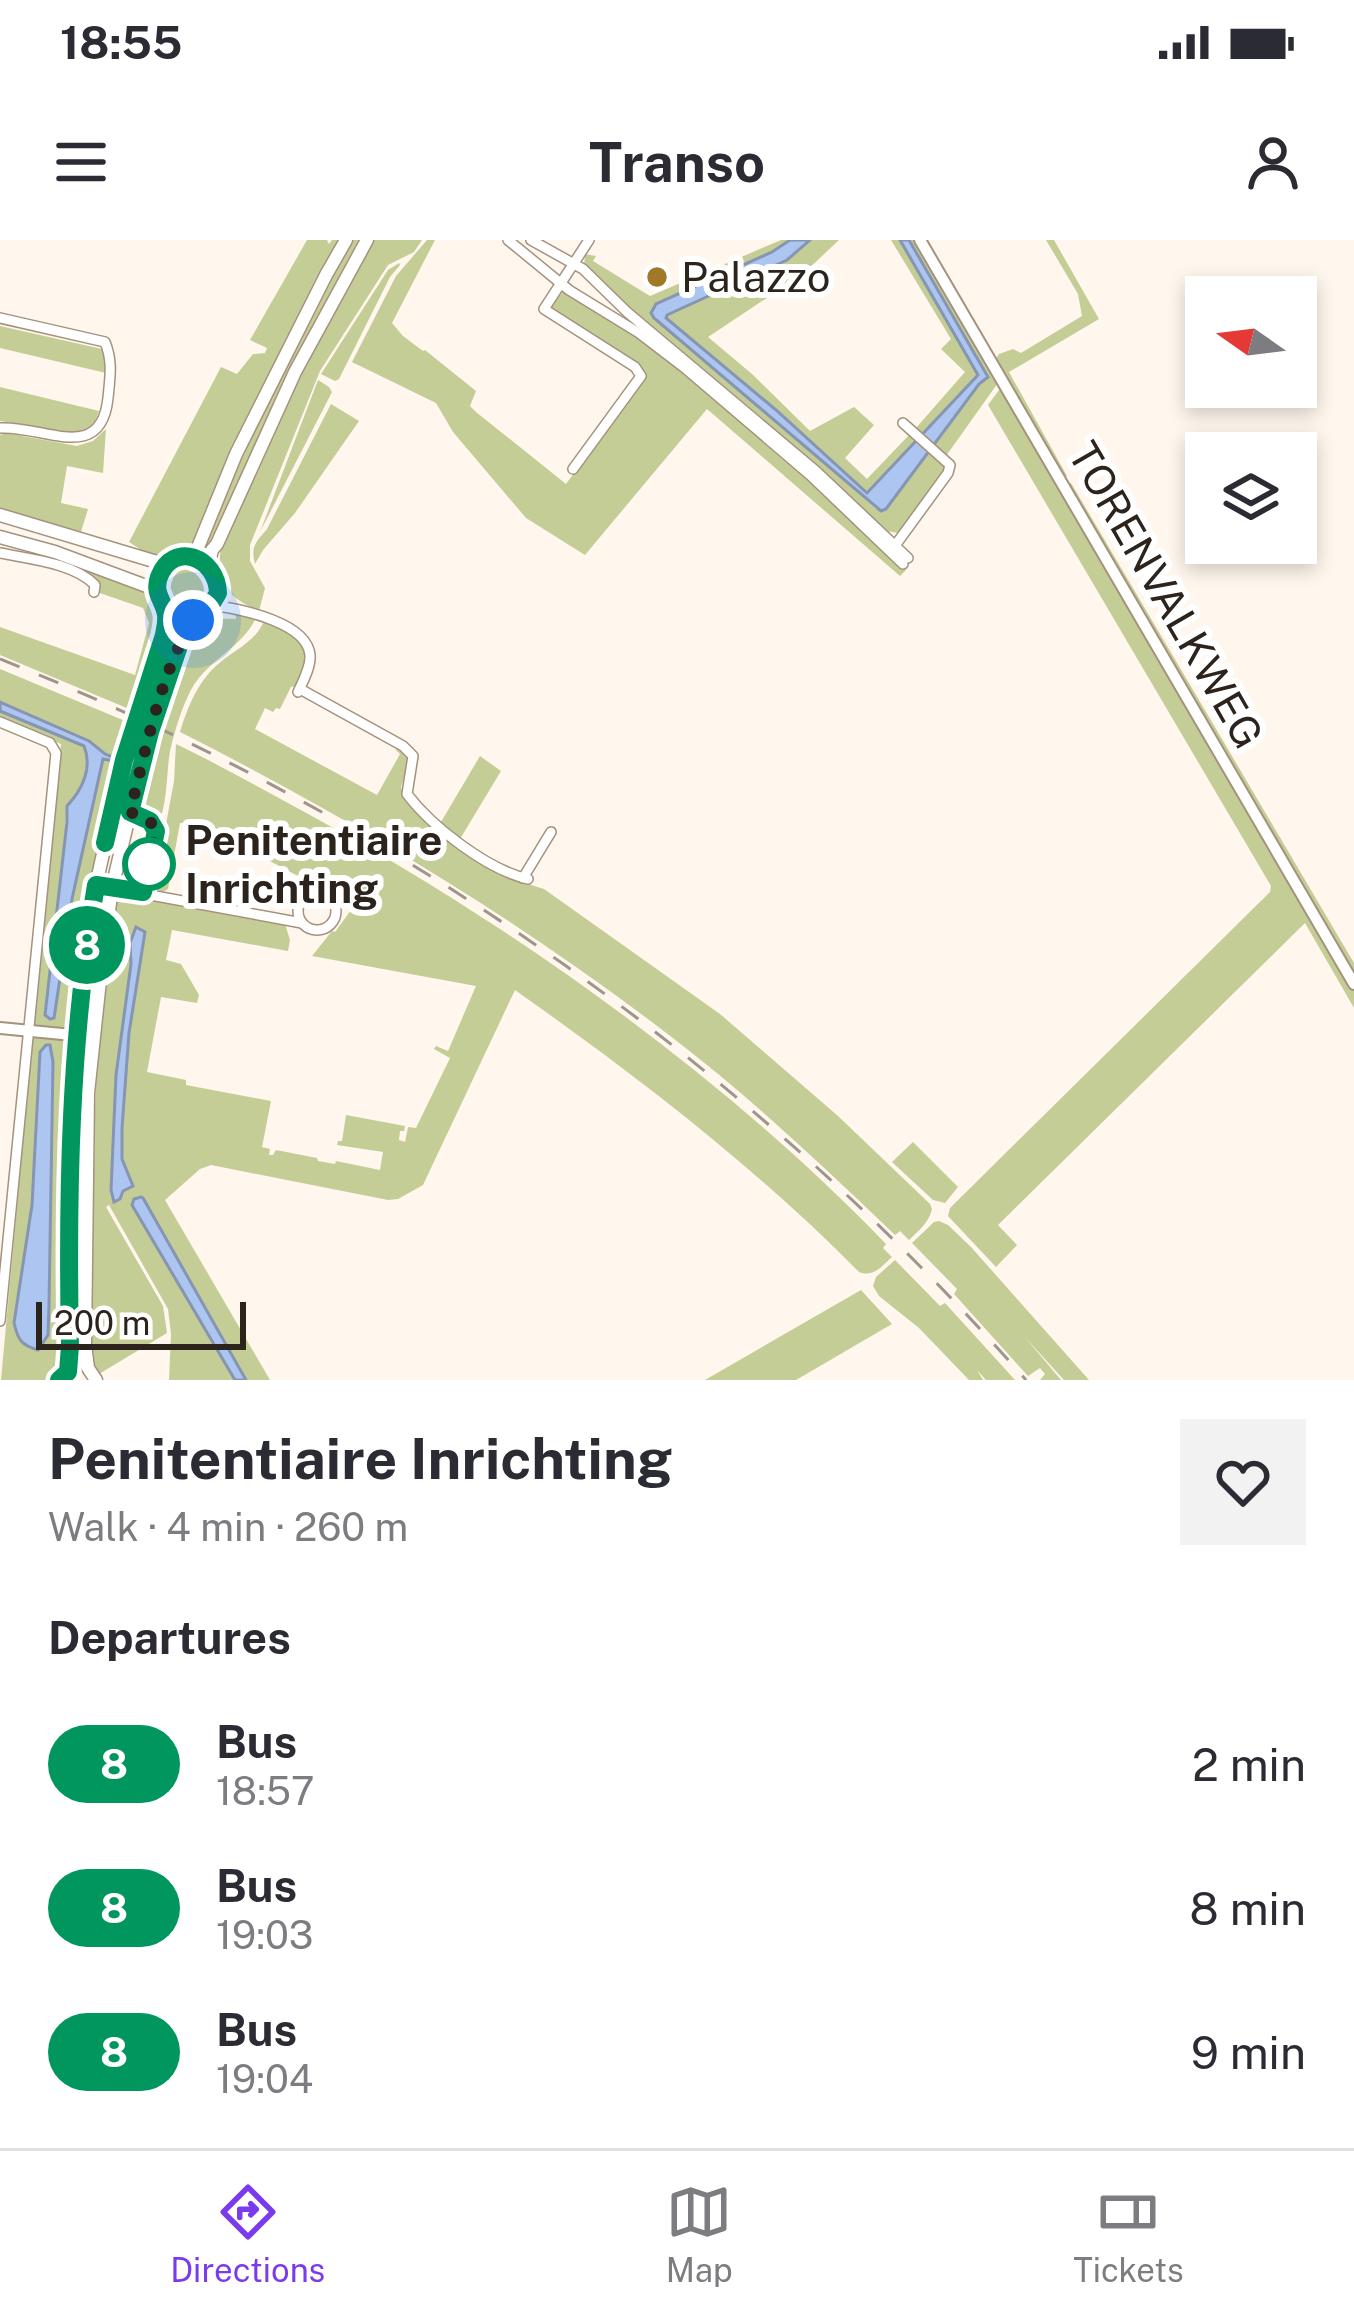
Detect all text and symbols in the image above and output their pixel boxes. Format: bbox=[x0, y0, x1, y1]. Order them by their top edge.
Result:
text: 18:55 bbox=[60, 16, 182, 69]
icon: menu bbox=[48, 129, 114, 195]
icon: person bbox=[1240, 129, 1306, 195]
text: Transo bbox=[589, 131, 765, 194]
place label: Palazzo bbox=[681, 252, 831, 301]
marker: Palazzo bbox=[644, 264, 670, 290]
north arrow bbox=[1185, 276, 1317, 408]
map controls bbox=[1185, 276, 1317, 564]
button: layers bbox=[1185, 432, 1317, 564]
street label: TORENVALKWEG bbox=[1059, 433, 1274, 757]
your location bbox=[163, 590, 223, 650]
place label: Penitentiaire Inrichting bbox=[185, 815, 442, 912]
marker: Penitentiaire Inrichting bbox=[124, 839, 174, 889]
line badge: 8 bbox=[48, 906, 126, 984]
text: 8 bbox=[73, 920, 101, 969]
scale bar bbox=[36, 1296, 246, 1349]
text: 200 m bbox=[54, 1304, 150, 1342]
button: heart bbox=[1180, 1419, 1306, 1545]
text: Penitentiaire Inrichting bbox=[48, 1425, 673, 1492]
text: Walk · 4 min · 260 m bbox=[48, 1504, 408, 1550]
text: Departures bbox=[48, 1611, 291, 1664]
text: Bus bbox=[216, 1715, 297, 1768]
text: 2 min bbox=[1192, 1738, 1306, 1791]
text: 8 bbox=[100, 1739, 128, 1788]
text: 18:57 bbox=[216, 1768, 314, 1814]
text: Bus bbox=[216, 1859, 297, 1912]
text: 8 min bbox=[1190, 1882, 1306, 1935]
text: 8 bbox=[100, 1883, 128, 1932]
text: 19:03 bbox=[216, 1912, 313, 1958]
text: Bus bbox=[216, 2003, 297, 2056]
text: 9 min bbox=[1191, 2026, 1306, 2079]
text: 8 bbox=[100, 2027, 128, 2076]
text: 19:04 bbox=[216, 2056, 313, 2102]
tab: Directions bbox=[170, 2179, 325, 2289]
tab: Map bbox=[666, 2179, 733, 2289]
tab: Tickets bbox=[1073, 2179, 1184, 2289]

